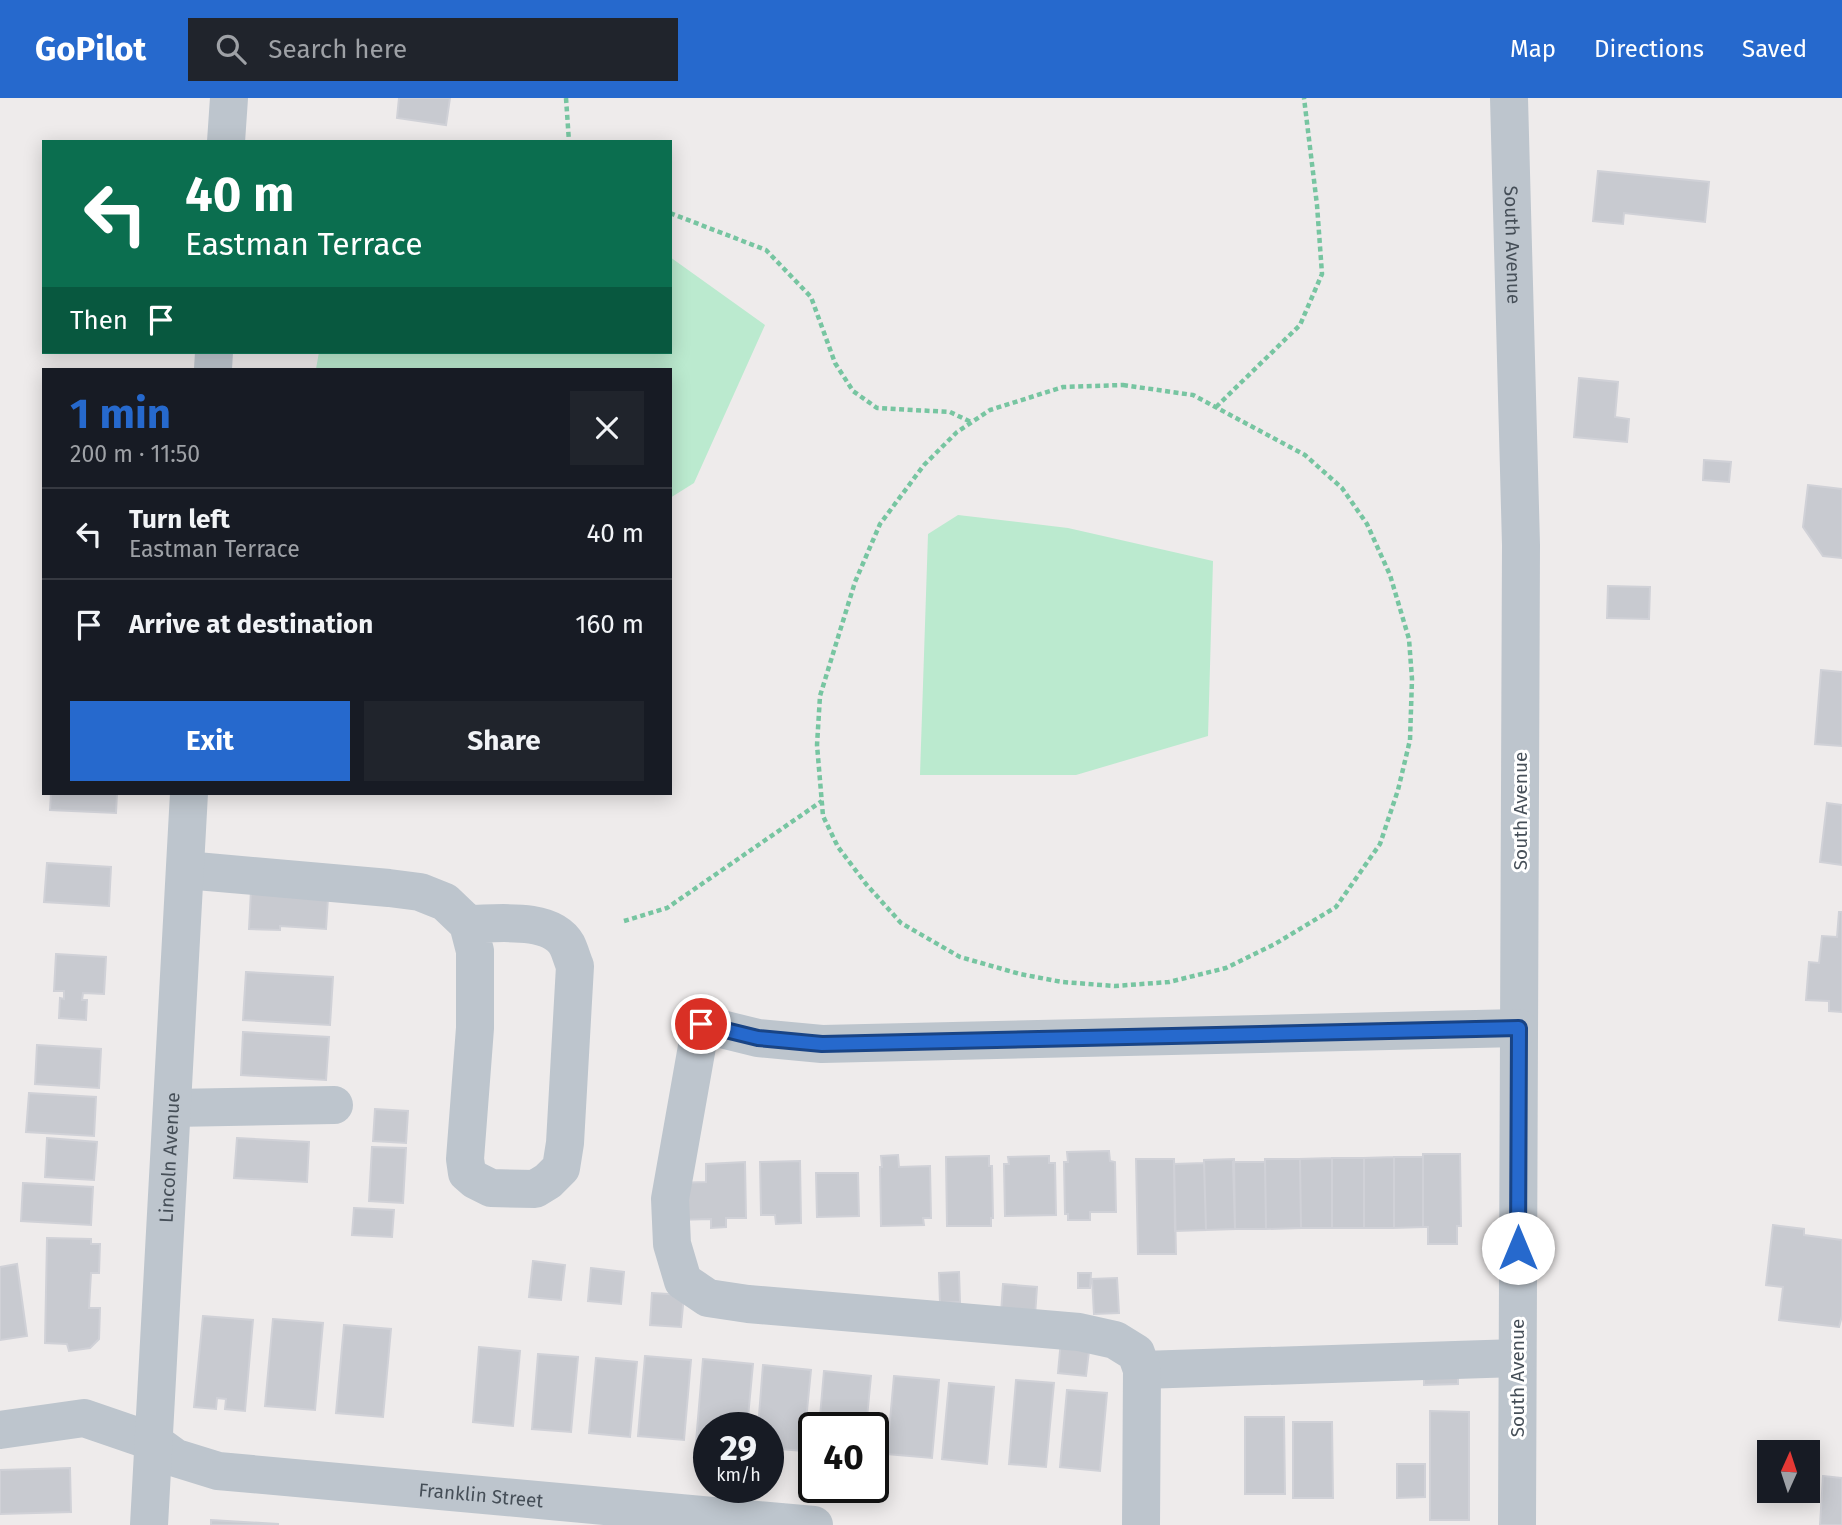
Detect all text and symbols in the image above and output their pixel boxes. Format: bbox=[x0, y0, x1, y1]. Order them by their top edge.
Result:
search box bbox=[188, 18, 678, 81]
text: GoPilot bbox=[35, 29, 146, 69]
icon: search bbox=[212, 30, 250, 68]
text: Search here bbox=[268, 34, 407, 65]
text: Map bbox=[1510, 35, 1556, 63]
text: Directions bbox=[1594, 35, 1704, 63]
text: Saved bbox=[1742, 35, 1807, 63]
text: 40 m bbox=[185, 165, 294, 224]
icon: left bbox=[70, 168, 161, 259]
street label: South Avenue bbox=[1499, 185, 1526, 305]
text: Eastman Terrace bbox=[185, 225, 423, 263]
icon: arrive bbox=[142, 301, 180, 339]
text: Then bbox=[70, 305, 128, 336]
text: 1 min bbox=[70, 389, 171, 439]
button: close bbox=[570, 391, 644, 465]
text: 200 m · 11:50 bbox=[70, 440, 200, 468]
text: Turn left bbox=[129, 504, 230, 535]
icon: left bbox=[70, 515, 108, 553]
text: 40 m bbox=[586, 518, 644, 549]
text: Eastman Terrace bbox=[129, 535, 300, 563]
icon: arrive bbox=[70, 606, 108, 644]
text: Arrive at destination bbox=[129, 609, 373, 640]
text: 160 m bbox=[575, 609, 644, 640]
button: Exit bbox=[70, 701, 350, 781]
button: Share bbox=[364, 701, 644, 781]
street label: South Avenue bbox=[1509, 752, 1532, 870]
pin bbox=[671, 994, 731, 1054]
icon: arrive bbox=[682, 1005, 720, 1043]
street label: Lincoln Avenue bbox=[155, 1092, 185, 1223]
position arrow bbox=[1481, 1211, 1555, 1285]
street label: South Avenue bbox=[1506, 1319, 1529, 1437]
speed limit sign: 40 bbox=[798, 1412, 889, 1503]
text: 29 bbox=[720, 1427, 757, 1469]
north arrow bbox=[1757, 1440, 1820, 1503]
map controls bbox=[1757, 1440, 1820, 1503]
text: km/h bbox=[716, 1464, 761, 1486]
street label: Franklin Street bbox=[417, 1478, 544, 1512]

